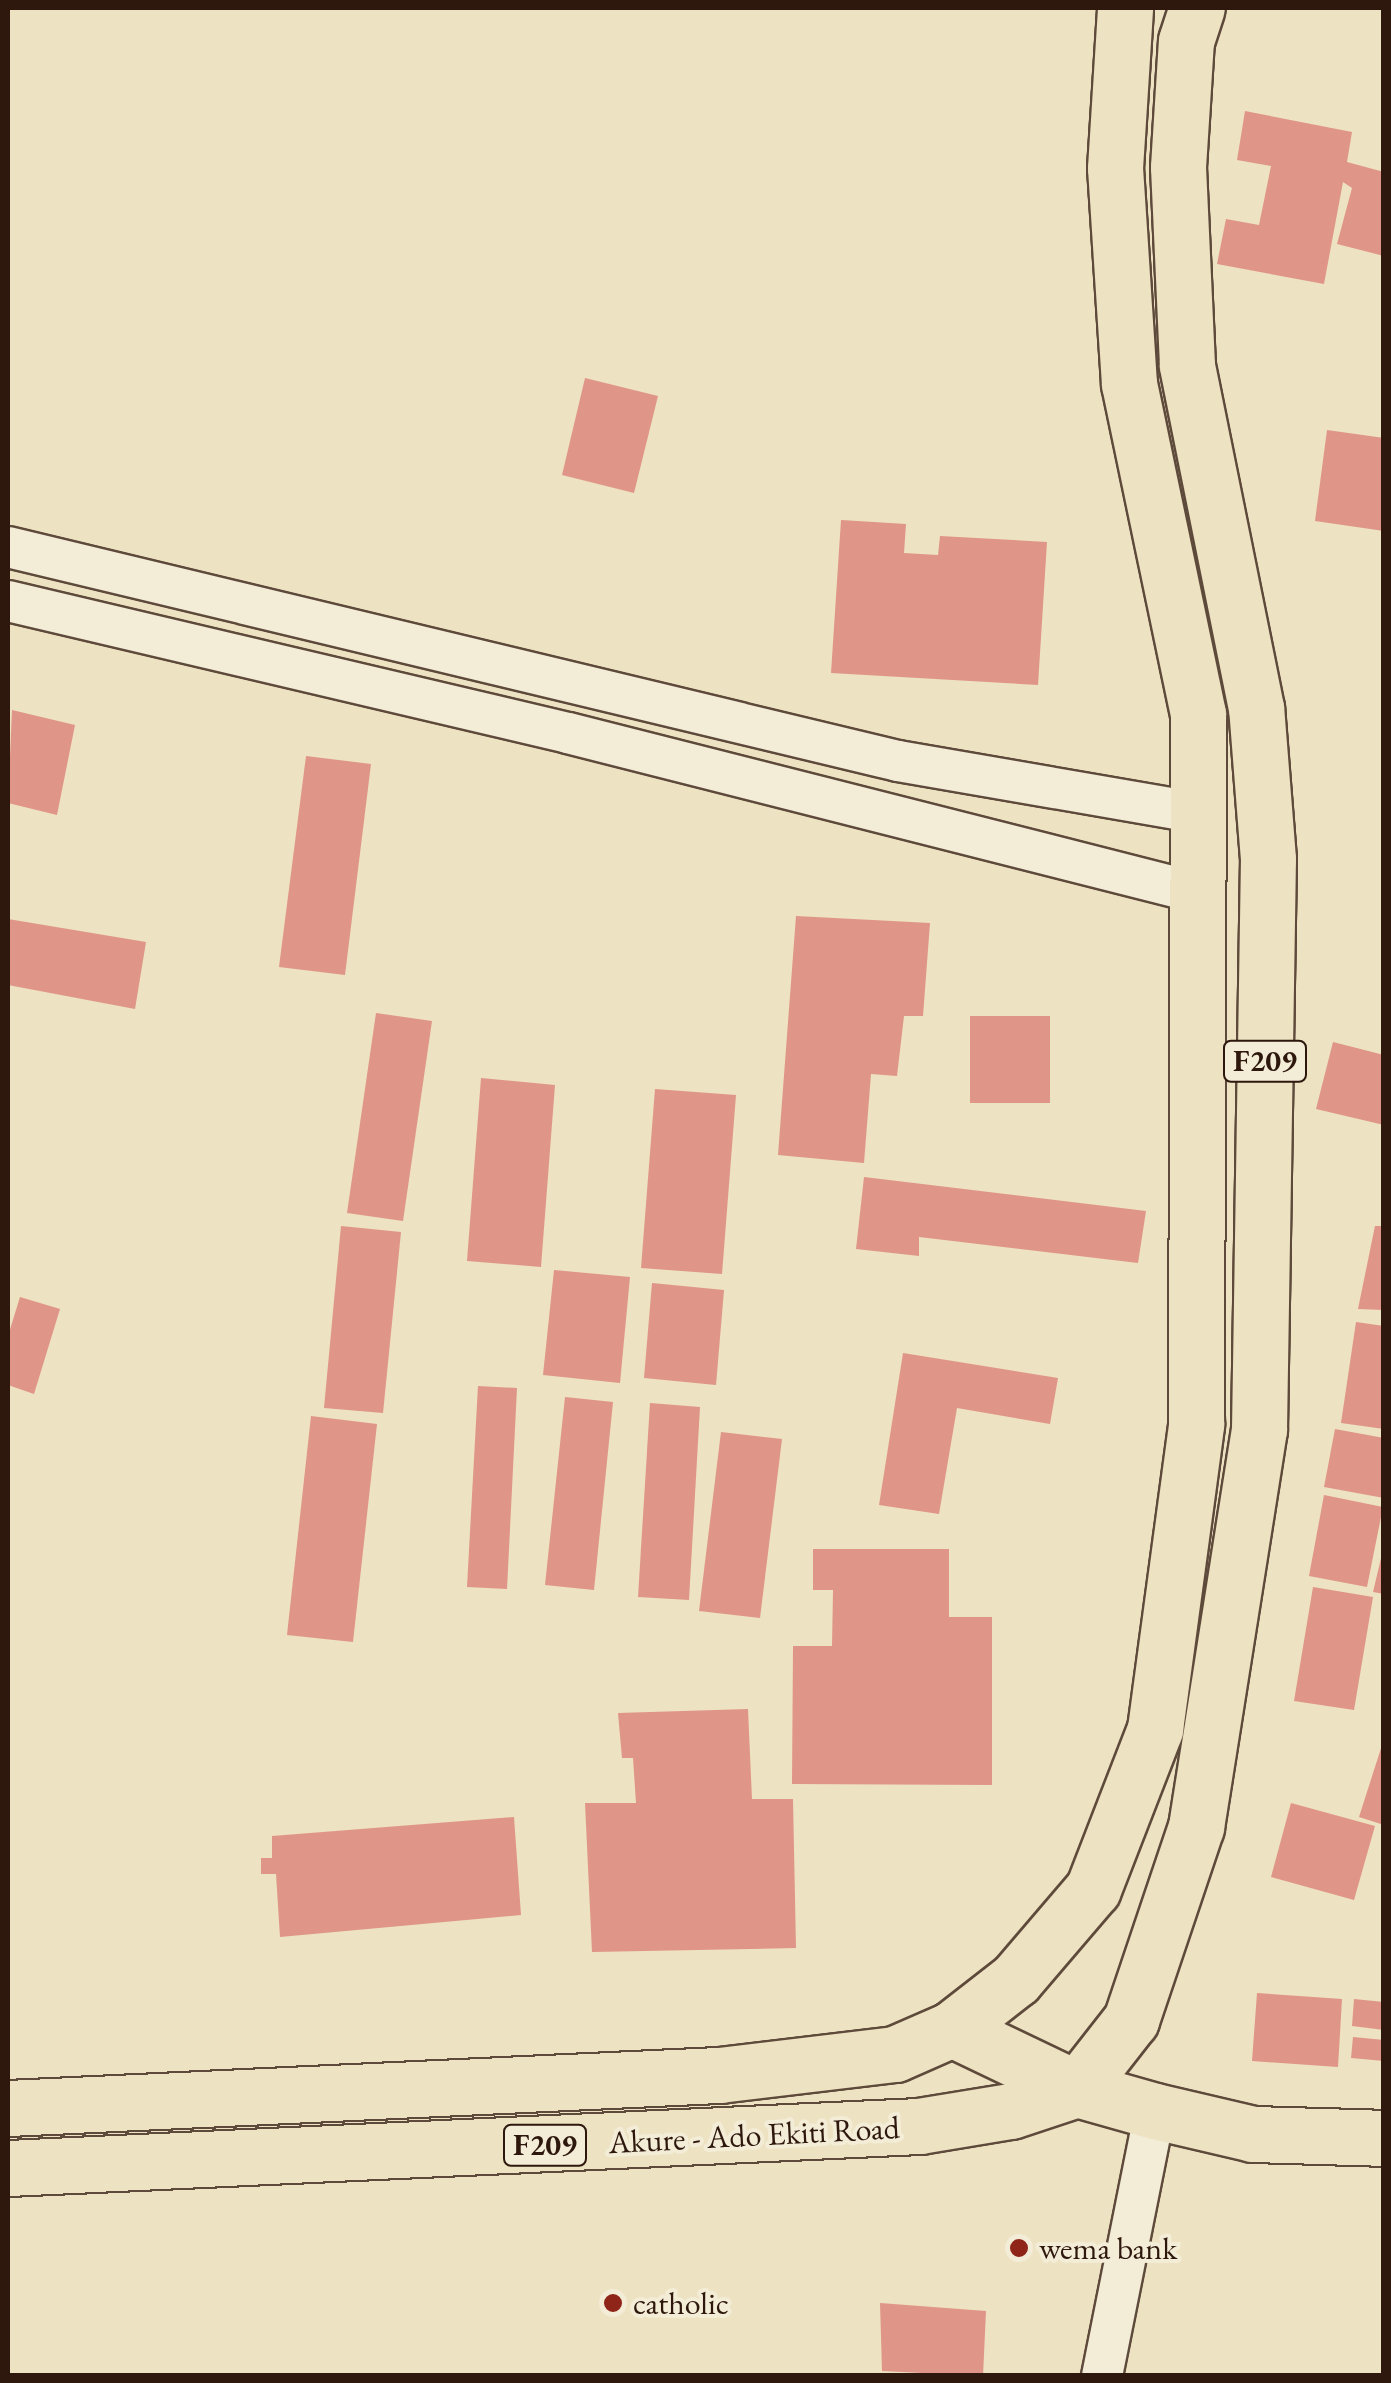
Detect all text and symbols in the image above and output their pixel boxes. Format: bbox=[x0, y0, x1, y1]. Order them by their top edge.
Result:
road number: F209 bbox=[1222, 1036, 1308, 1086]
street label: Akure - Ado Ekiti Road bbox=[607, 2108, 901, 2162]
road number: F209 bbox=[502, 2120, 588, 2170]
place label: wema bank bbox=[1039, 2229, 1177, 2267]
marker: wema bank bbox=[1008, 2237, 1030, 2259]
place label: catholic bbox=[633, 2284, 729, 2322]
marker: catholic bbox=[602, 2292, 624, 2314]

